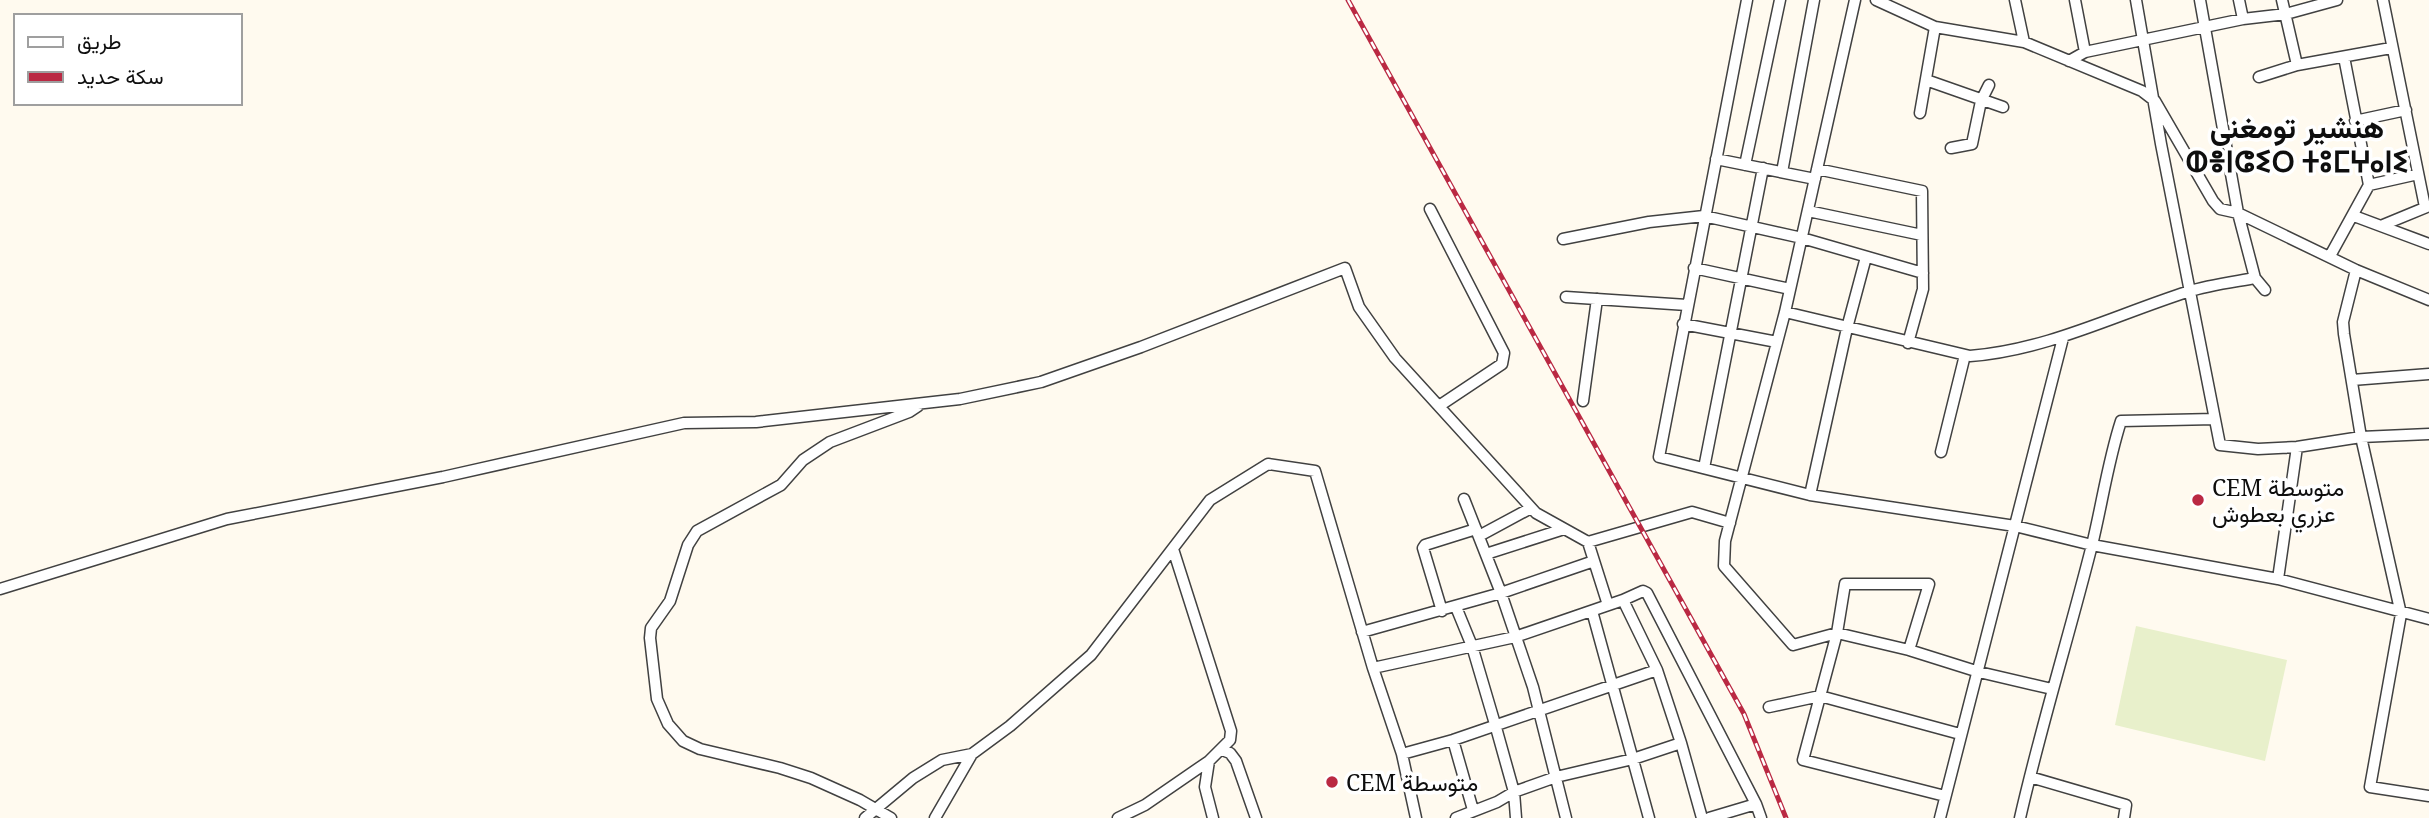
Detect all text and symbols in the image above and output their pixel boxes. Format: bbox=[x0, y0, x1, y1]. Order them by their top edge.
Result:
legend bbox=[14, 14, 242, 105]
text: طريق bbox=[77, 27, 122, 55]
text: سكة حديد bbox=[77, 62, 164, 90]
district label: هنشير تومغني ⵀⴻⵏⵛⵉⵔ ⵜⵓⵎⵖⴰⵏⵉ bbox=[2185, 106, 2409, 181]
place label: CEM متوسطة عزري بعطوش bbox=[2212, 471, 2344, 533]
marker: CEM متوسطة عزري بعطوش bbox=[2190, 492, 2206, 508]
place label: CEM متوسطة bbox=[1346, 766, 1478, 798]
marker: CEM متوسطة bbox=[1324, 774, 1340, 790]

